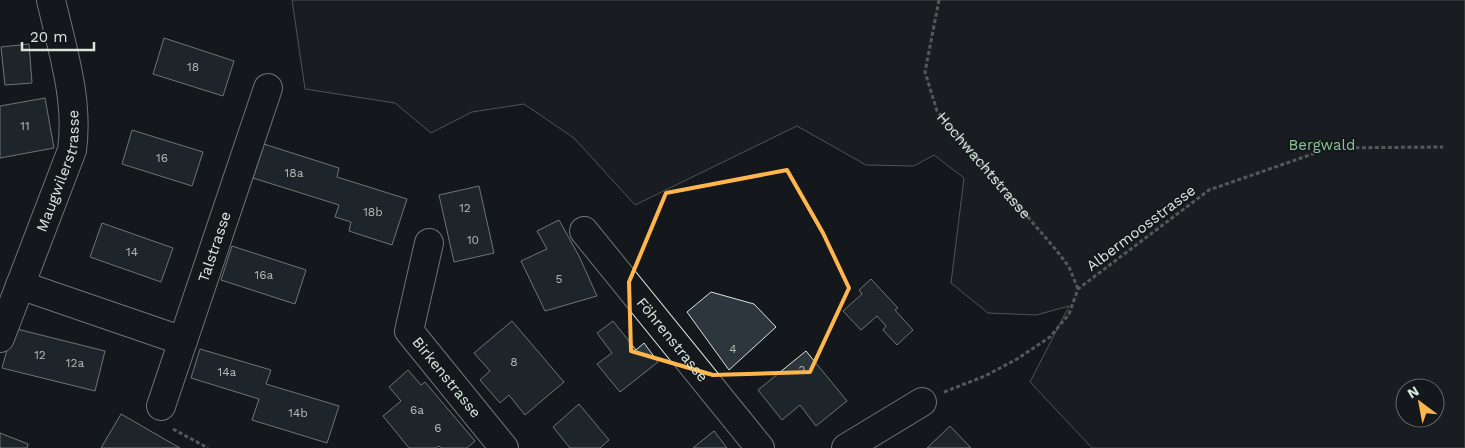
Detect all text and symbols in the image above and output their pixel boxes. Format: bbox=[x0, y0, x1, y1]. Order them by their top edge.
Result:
scale bar bbox=[22, 20, 95, 52]
text: 20 m bbox=[30, 28, 68, 46]
house number: 18 bbox=[187, 60, 199, 74]
street label: Hochwachtstrasse bbox=[933, 108, 1035, 223]
street label: Maugwilerstrasse bbox=[33, 109, 83, 234]
house number: 11 bbox=[20, 119, 30, 133]
park label: Bergwald bbox=[1289, 136, 1355, 154]
house number: 16 bbox=[156, 151, 168, 165]
house number: 18a bbox=[285, 166, 304, 180]
street label: Albermoosstrasse bbox=[1083, 181, 1199, 275]
house number: 12 bbox=[459, 201, 471, 215]
house number: 18b bbox=[363, 205, 383, 219]
street label: Talstrasse bbox=[194, 209, 235, 285]
house number: 10 bbox=[467, 233, 479, 247]
house number: 14 bbox=[126, 245, 138, 259]
house number: 16a bbox=[255, 268, 274, 282]
house number: 5 bbox=[556, 272, 563, 286]
street label: Föhrenstrasse bbox=[633, 294, 712, 386]
street label: Birkenstrasse bbox=[408, 333, 485, 422]
house number: 4 bbox=[729, 342, 737, 356]
house number: 12 bbox=[34, 348, 46, 362]
house number: 8 bbox=[510, 355, 518, 369]
house number: 12a bbox=[66, 356, 84, 370]
house number: 2 bbox=[799, 363, 806, 377]
house number: 14a bbox=[218, 365, 237, 379]
north arrow bbox=[1395, 378, 1445, 428]
text: N bbox=[1404, 382, 1422, 402]
house number: 6a bbox=[410, 403, 424, 417]
house number: 14b bbox=[288, 406, 308, 420]
house number: 6 bbox=[434, 421, 442, 435]

